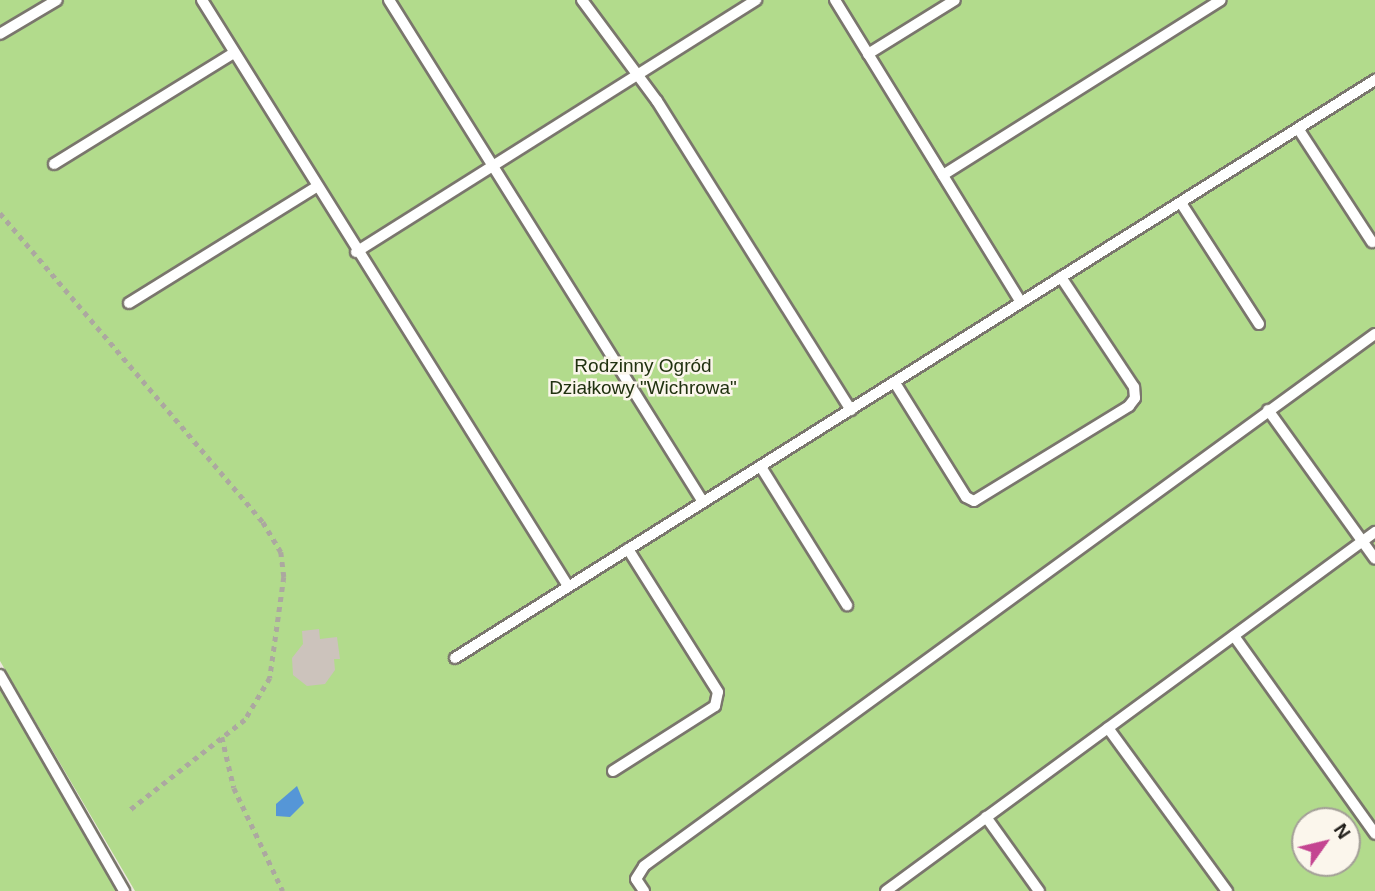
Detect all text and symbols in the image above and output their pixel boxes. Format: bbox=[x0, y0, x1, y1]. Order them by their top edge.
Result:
park label: Rodzinny Ogród Działkowy "Wichrowa" bbox=[549, 355, 737, 399]
north arrow bbox=[1291, 807, 1361, 877]
text: N bbox=[1330, 820, 1355, 843]

